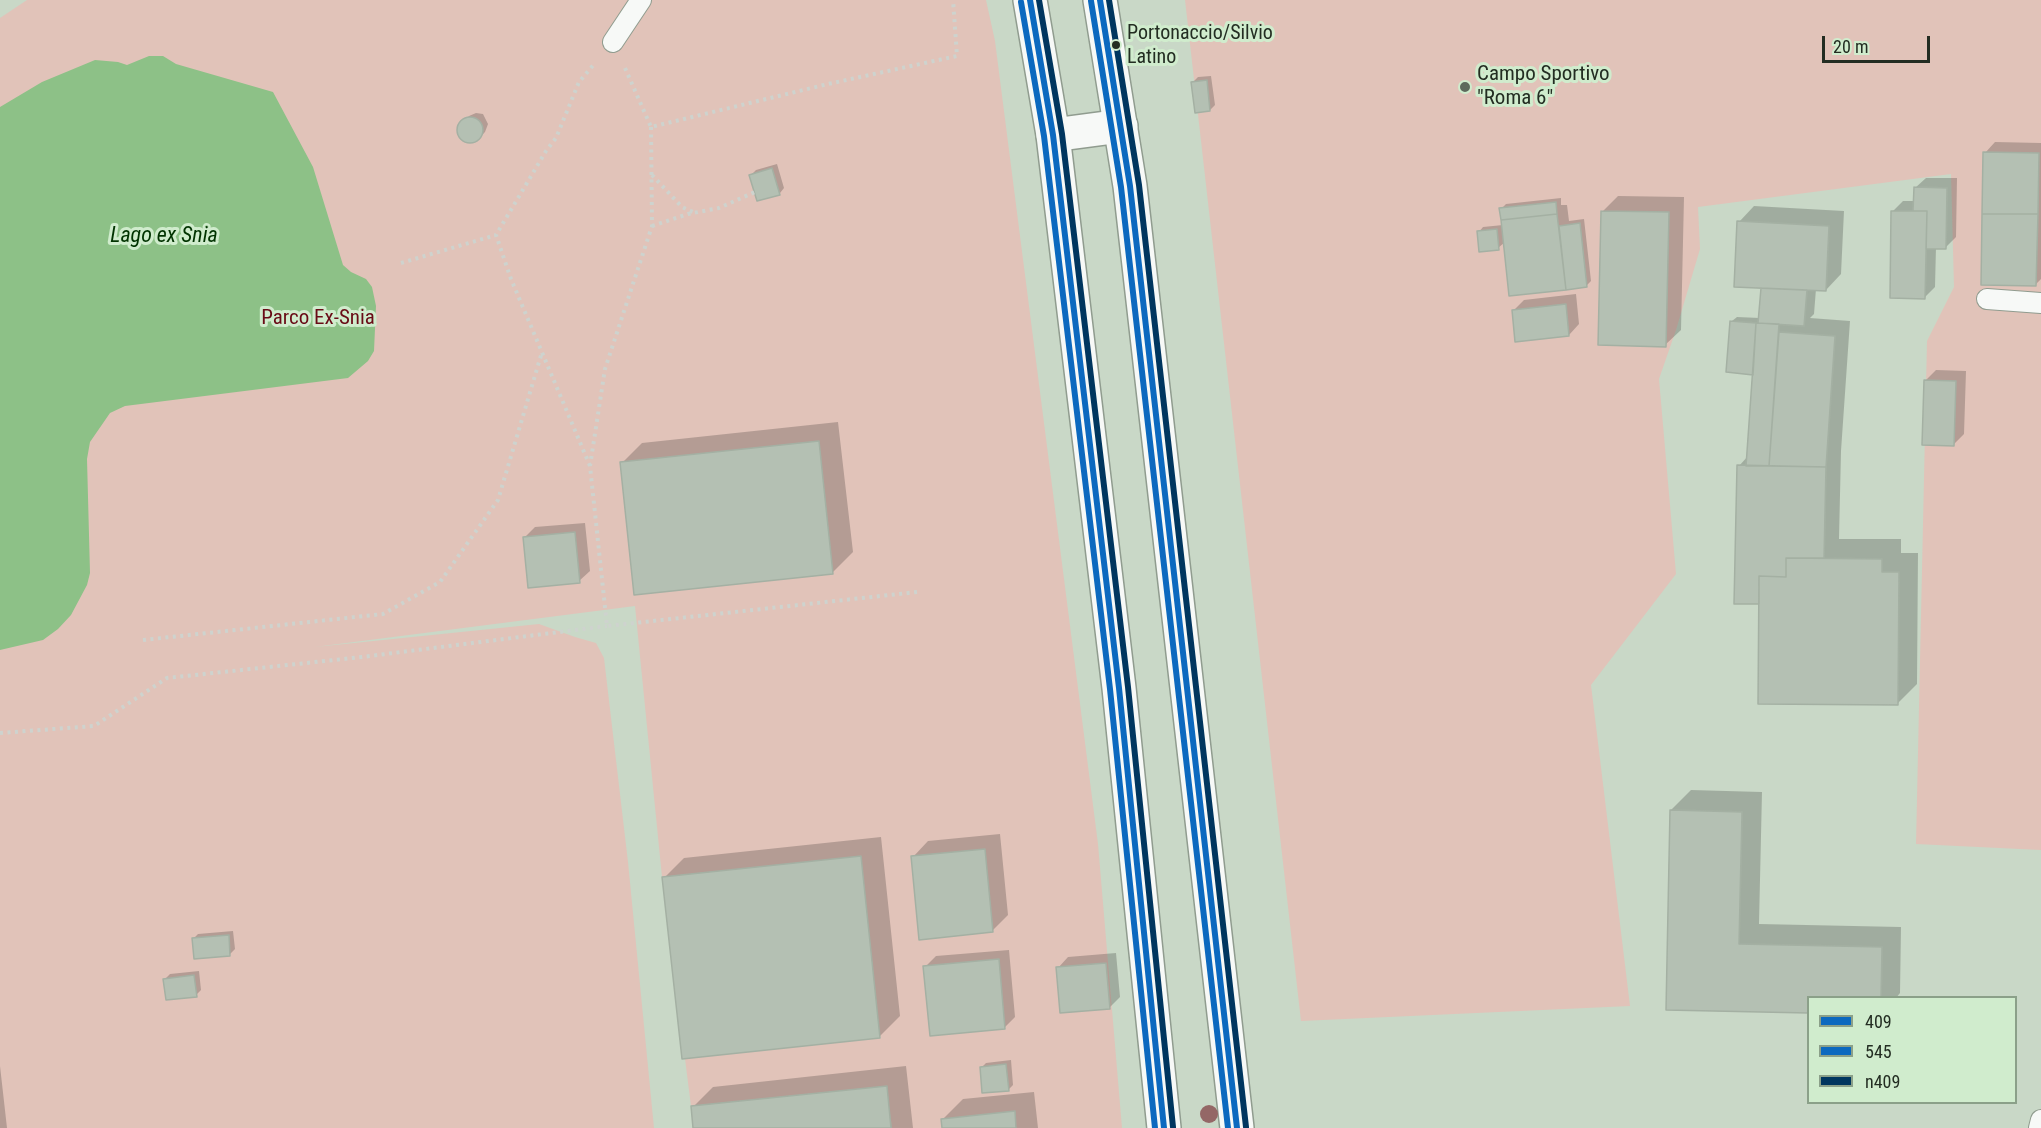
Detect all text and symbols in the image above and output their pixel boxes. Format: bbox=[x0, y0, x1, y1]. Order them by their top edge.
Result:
place label: Portonaccio/Silvio Latino bbox=[1127, 22, 1273, 69]
scale bar bbox=[1825, 24, 1933, 62]
text: 20 m bbox=[1833, 36, 1868, 57]
marker: Portonaccio/Silvio Latino bbox=[1110, 39, 1122, 51]
place label: Campo Sportivo "Roma 6" bbox=[1477, 62, 1610, 112]
marker: Campo Sportivo "Roma 6" bbox=[1458, 80, 1472, 94]
water label: Lago ex Snia bbox=[110, 223, 218, 249]
park label: Parco Ex-Snia bbox=[261, 306, 375, 332]
legend bbox=[1807, 996, 2017, 1104]
text: 409 bbox=[1865, 1011, 1892, 1032]
text: 545 bbox=[1865, 1041, 1892, 1062]
text: n409 bbox=[1865, 1071, 1900, 1092]

